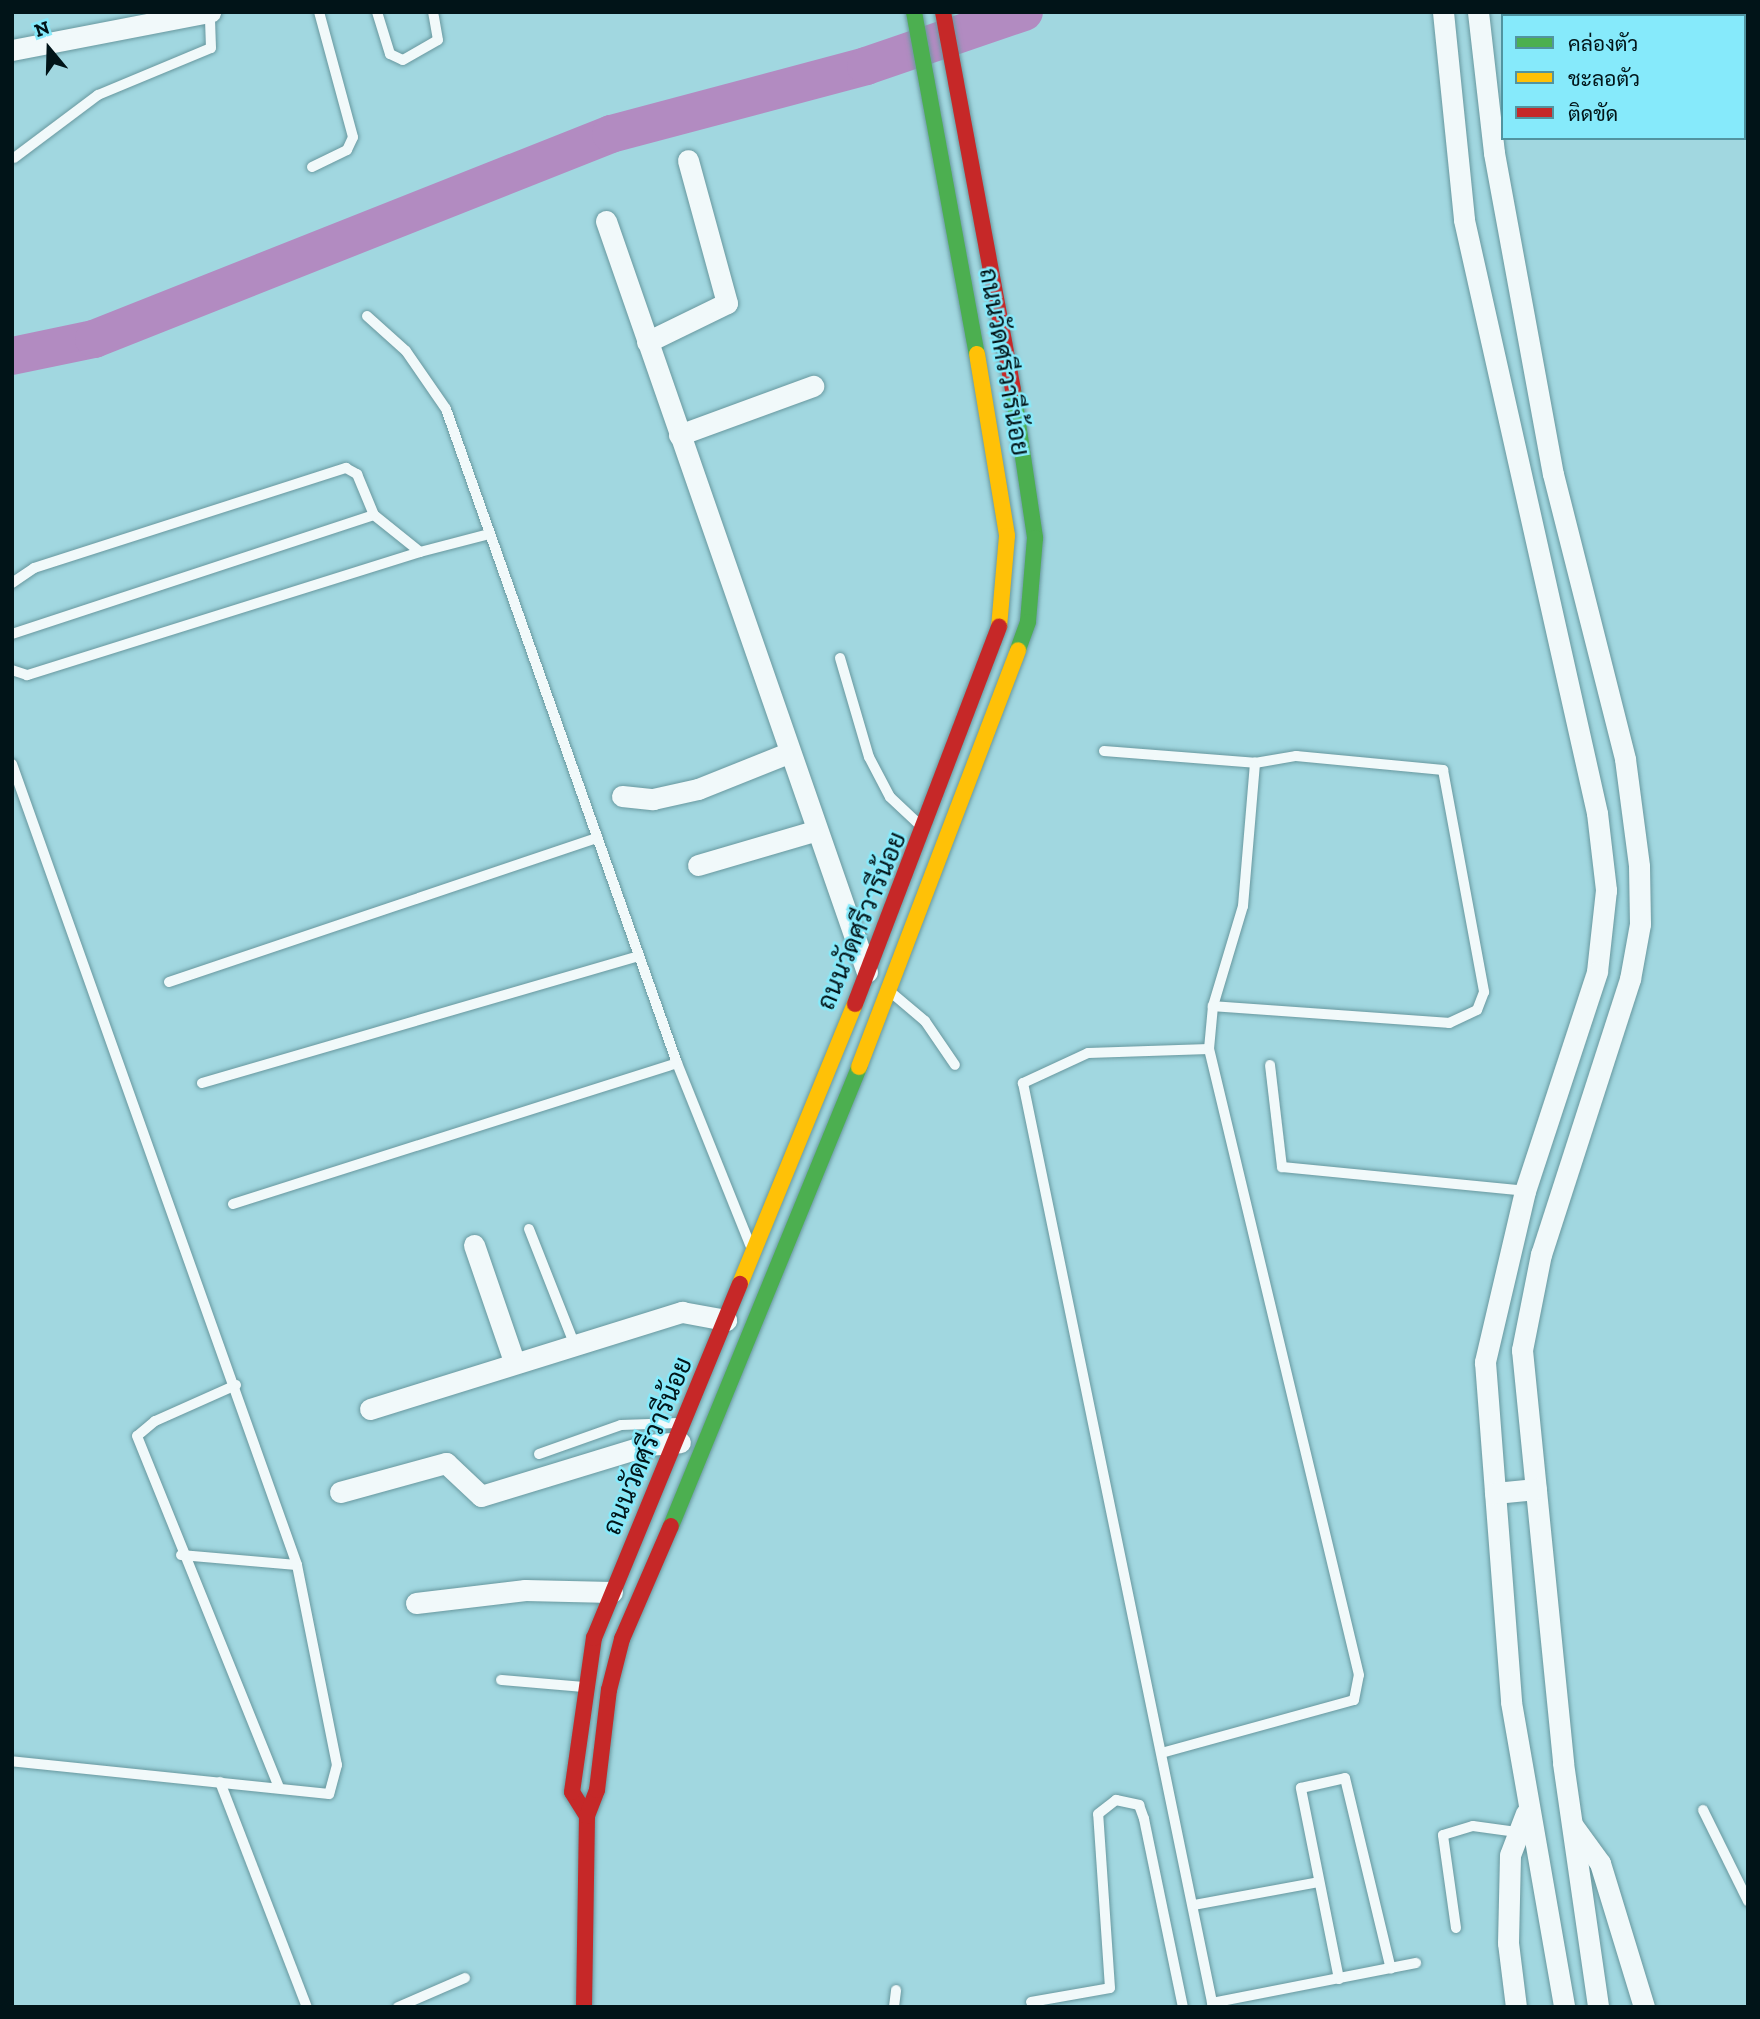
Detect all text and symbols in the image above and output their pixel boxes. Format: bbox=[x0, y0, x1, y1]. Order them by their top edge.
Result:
north arrow bbox=[14, 14, 84, 84]
legend bbox=[1501, 14, 1746, 140]
text: N bbox=[31, 15, 53, 42]
text: คล่องตัว bbox=[1568, 31, 1638, 56]
text: ชะลอตัว bbox=[1568, 66, 1640, 91]
text: ติดขัด bbox=[1568, 101, 1618, 126]
street label: ถนนวัดศรีวารีน้อย bbox=[972, 266, 1036, 458]
street label: ถนนวัดศรีวารีน้อย bbox=[810, 827, 914, 1015]
street label: ถนนวัดศรีวารีน้อย bbox=[596, 1352, 700, 1540]

